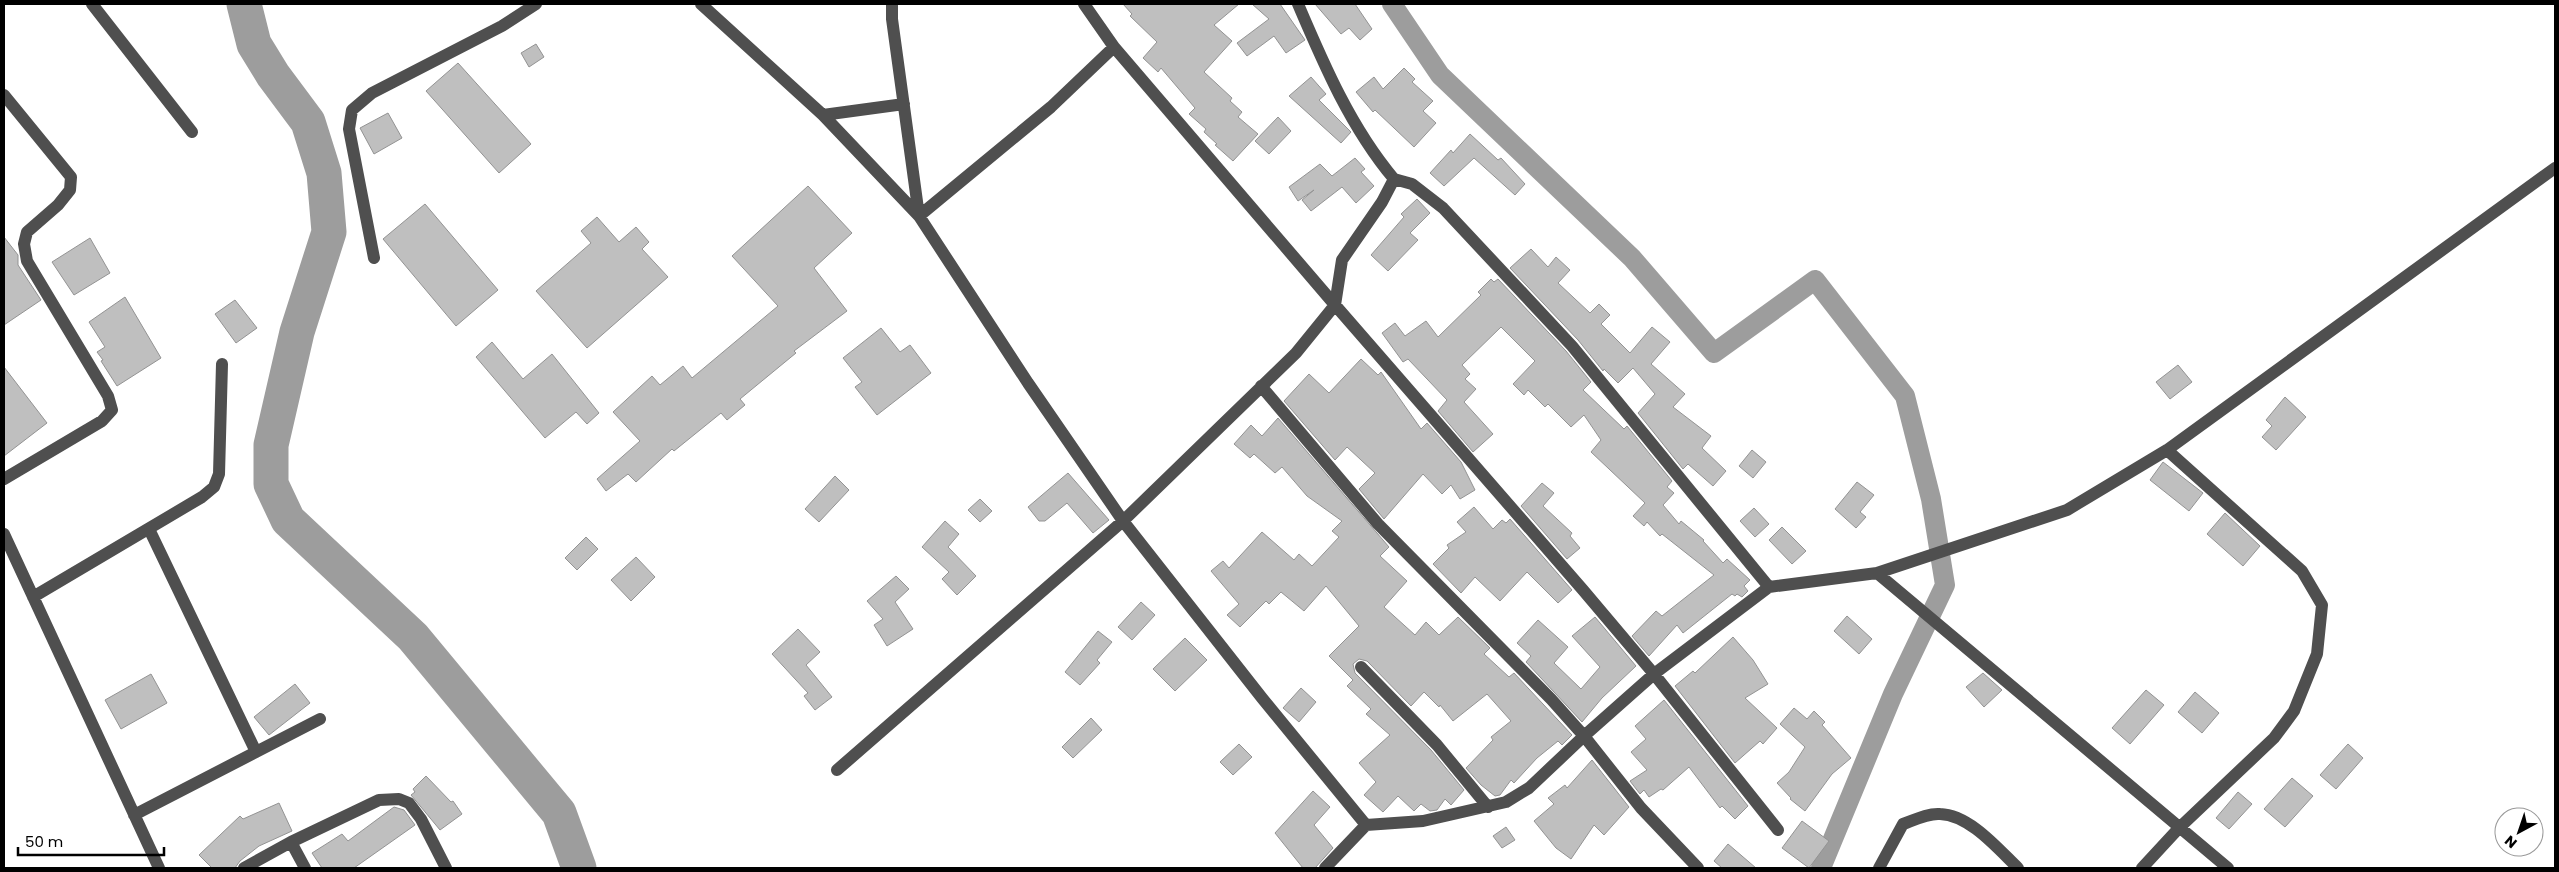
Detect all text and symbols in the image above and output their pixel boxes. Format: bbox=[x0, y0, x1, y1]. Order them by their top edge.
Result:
north arrow bbox=[2494, 807, 2544, 857]
scale bar bbox=[18, 824, 164, 856]
text: 50 m bbox=[25, 831, 63, 852]
text: N bbox=[2500, 831, 2521, 853]

